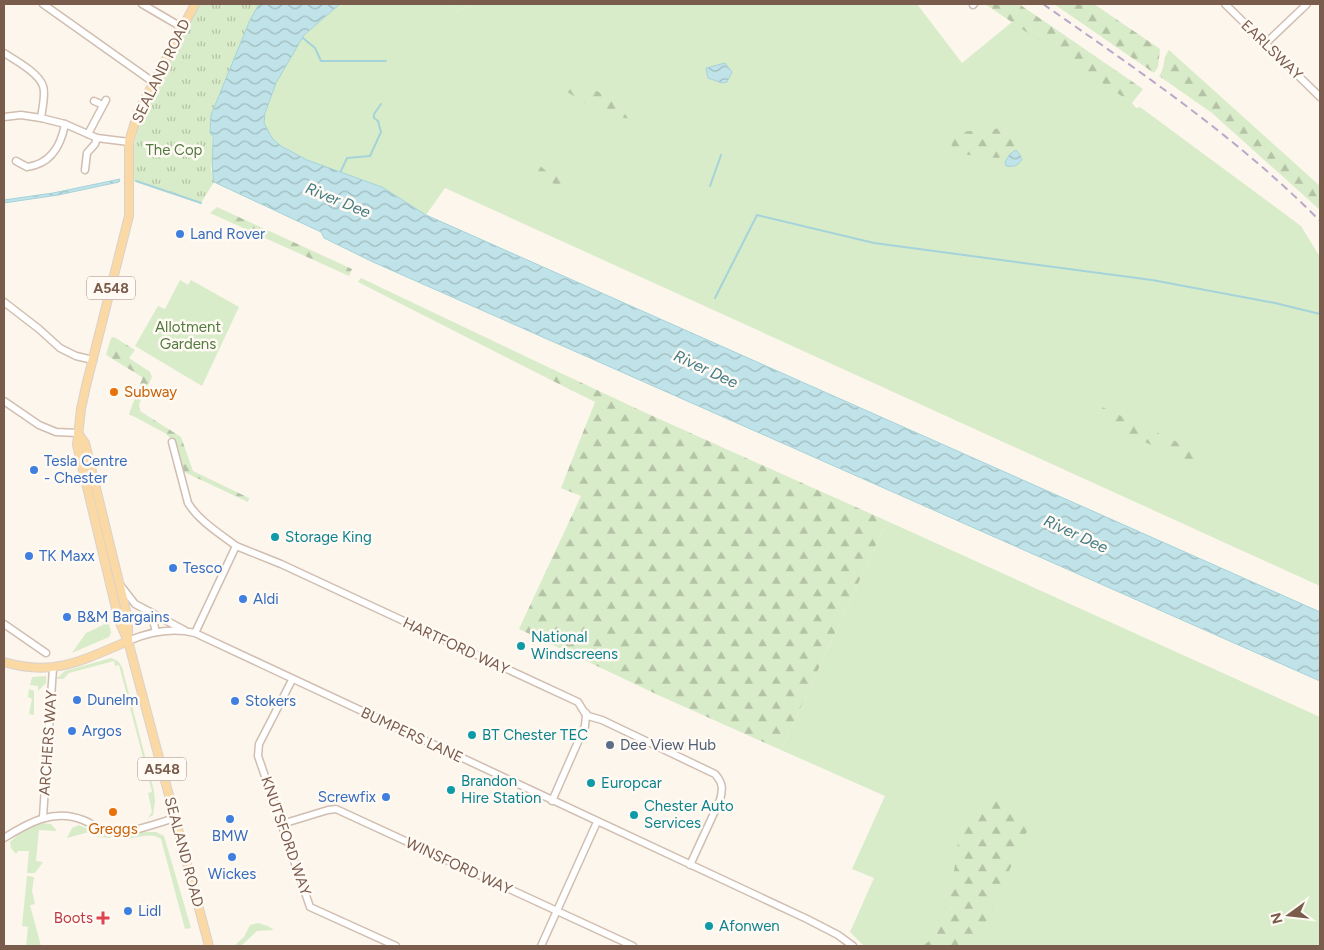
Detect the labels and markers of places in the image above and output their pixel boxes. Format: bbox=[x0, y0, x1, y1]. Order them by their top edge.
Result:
place label: Land Rover bbox=[190, 225, 265, 243]
marker: Land Rover bbox=[174, 228, 186, 240]
place label: Subway bbox=[124, 383, 177, 401]
marker: Subway bbox=[108, 386, 120, 398]
place label: Tesla Centre - Chester bbox=[44, 452, 128, 487]
marker: Tesla Centre - Chester bbox=[28, 464, 40, 476]
place label: Storage King bbox=[285, 528, 372, 546]
marker: Storage King bbox=[269, 531, 281, 543]
place label: TK Maxx bbox=[39, 547, 95, 565]
marker: TK Maxx bbox=[23, 550, 35, 562]
place label: Tesco bbox=[183, 559, 223, 577]
marker: Tesco bbox=[167, 562, 179, 574]
place label: Aldi bbox=[253, 590, 279, 608]
marker: Aldi bbox=[237, 593, 249, 605]
place label: B&M Bargains bbox=[77, 608, 169, 626]
marker: B&M Bargains bbox=[61, 611, 73, 623]
place label: National Windscreens bbox=[531, 628, 618, 663]
marker: National Windscreens bbox=[515, 640, 527, 652]
place label: Dunelm bbox=[87, 691, 138, 709]
place label: Stokers bbox=[245, 692, 296, 710]
marker: Dunelm bbox=[71, 694, 83, 706]
marker: Stokers bbox=[229, 695, 241, 707]
place label: Argos bbox=[82, 722, 122, 740]
marker: Argos bbox=[66, 725, 78, 737]
place label: BT Chester TEC bbox=[482, 726, 588, 744]
marker: BT Chester TEC bbox=[466, 729, 478, 741]
place label: Dee View Hub bbox=[620, 736, 716, 754]
marker: Dee View Hub bbox=[604, 739, 616, 751]
place label: Brandon Hire Station bbox=[461, 772, 541, 807]
place label: Europcar bbox=[601, 774, 662, 792]
marker: Europcar bbox=[585, 777, 597, 789]
marker: Brandon Hire Station bbox=[445, 784, 457, 796]
place label: Screwfix bbox=[318, 788, 376, 806]
marker: Screwfix bbox=[380, 791, 392, 803]
place label: Chester Auto Services bbox=[644, 797, 734, 832]
marker: Greggs bbox=[107, 806, 119, 818]
marker: Chester Auto Services bbox=[628, 809, 640, 821]
marker: BMW bbox=[224, 813, 236, 825]
place label: Greggs bbox=[88, 820, 138, 838]
place label: BMW bbox=[212, 827, 249, 845]
marker: Wickes bbox=[226, 851, 238, 863]
place label: Wickes bbox=[208, 865, 256, 883]
place label: Lidl bbox=[138, 902, 161, 920]
marker: Lidl bbox=[122, 905, 134, 917]
place label: Boots bbox=[54, 909, 93, 927]
marker: Boots bbox=[97, 912, 109, 924]
place label: Afonwen bbox=[719, 917, 780, 935]
marker: Afonwen bbox=[703, 920, 715, 932]

